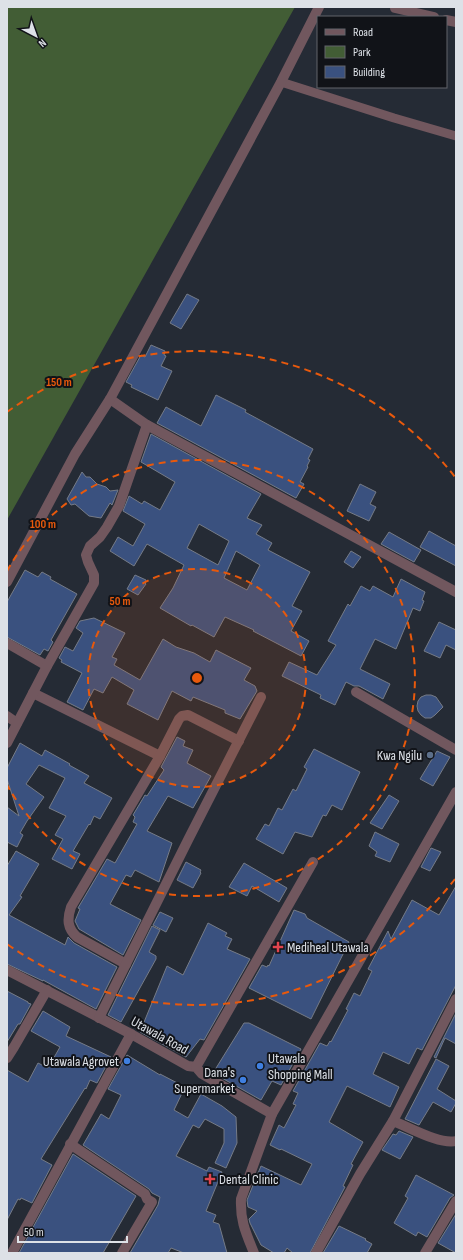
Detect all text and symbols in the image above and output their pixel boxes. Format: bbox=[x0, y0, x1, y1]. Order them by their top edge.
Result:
north arrow bbox=[16, 16, 56, 56]
legend bbox=[317, 16, 447, 88]
text: Road bbox=[353, 25, 373, 40]
text: N bbox=[36, 36, 49, 50]
text: Park bbox=[353, 45, 371, 60]
text: Building bbox=[353, 65, 385, 80]
text: 150 m bbox=[46, 375, 72, 390]
text: 100 m bbox=[30, 517, 56, 532]
text: 50 m bbox=[110, 594, 130, 609]
centre of rings bbox=[190, 671, 204, 685]
place label: Kwa Ngilu bbox=[377, 747, 422, 764]
marker: Kwa Ngilu bbox=[425, 750, 435, 760]
place label: Mediheal Utawala bbox=[287, 939, 369, 956]
marker: Mediheal Utawala bbox=[272, 941, 284, 953]
street label: Utawala Road bbox=[128, 1013, 192, 1058]
place label: Utawala Shopping Mall bbox=[268, 1050, 333, 1083]
place label: Utawala Agrovet bbox=[43, 1053, 119, 1070]
marker: Utawala Agrovet bbox=[122, 1056, 132, 1066]
marker: Utawala Shopping Mall bbox=[255, 1061, 265, 1071]
place label: Dana's Supermarket bbox=[174, 1064, 235, 1097]
marker: Dana's Supermarket bbox=[238, 1075, 248, 1085]
place label: Dental Clinic bbox=[219, 1171, 279, 1188]
marker: Dental Clinic bbox=[204, 1173, 216, 1185]
scale bar bbox=[18, 1218, 127, 1244]
text: 50 m bbox=[24, 1225, 44, 1240]

